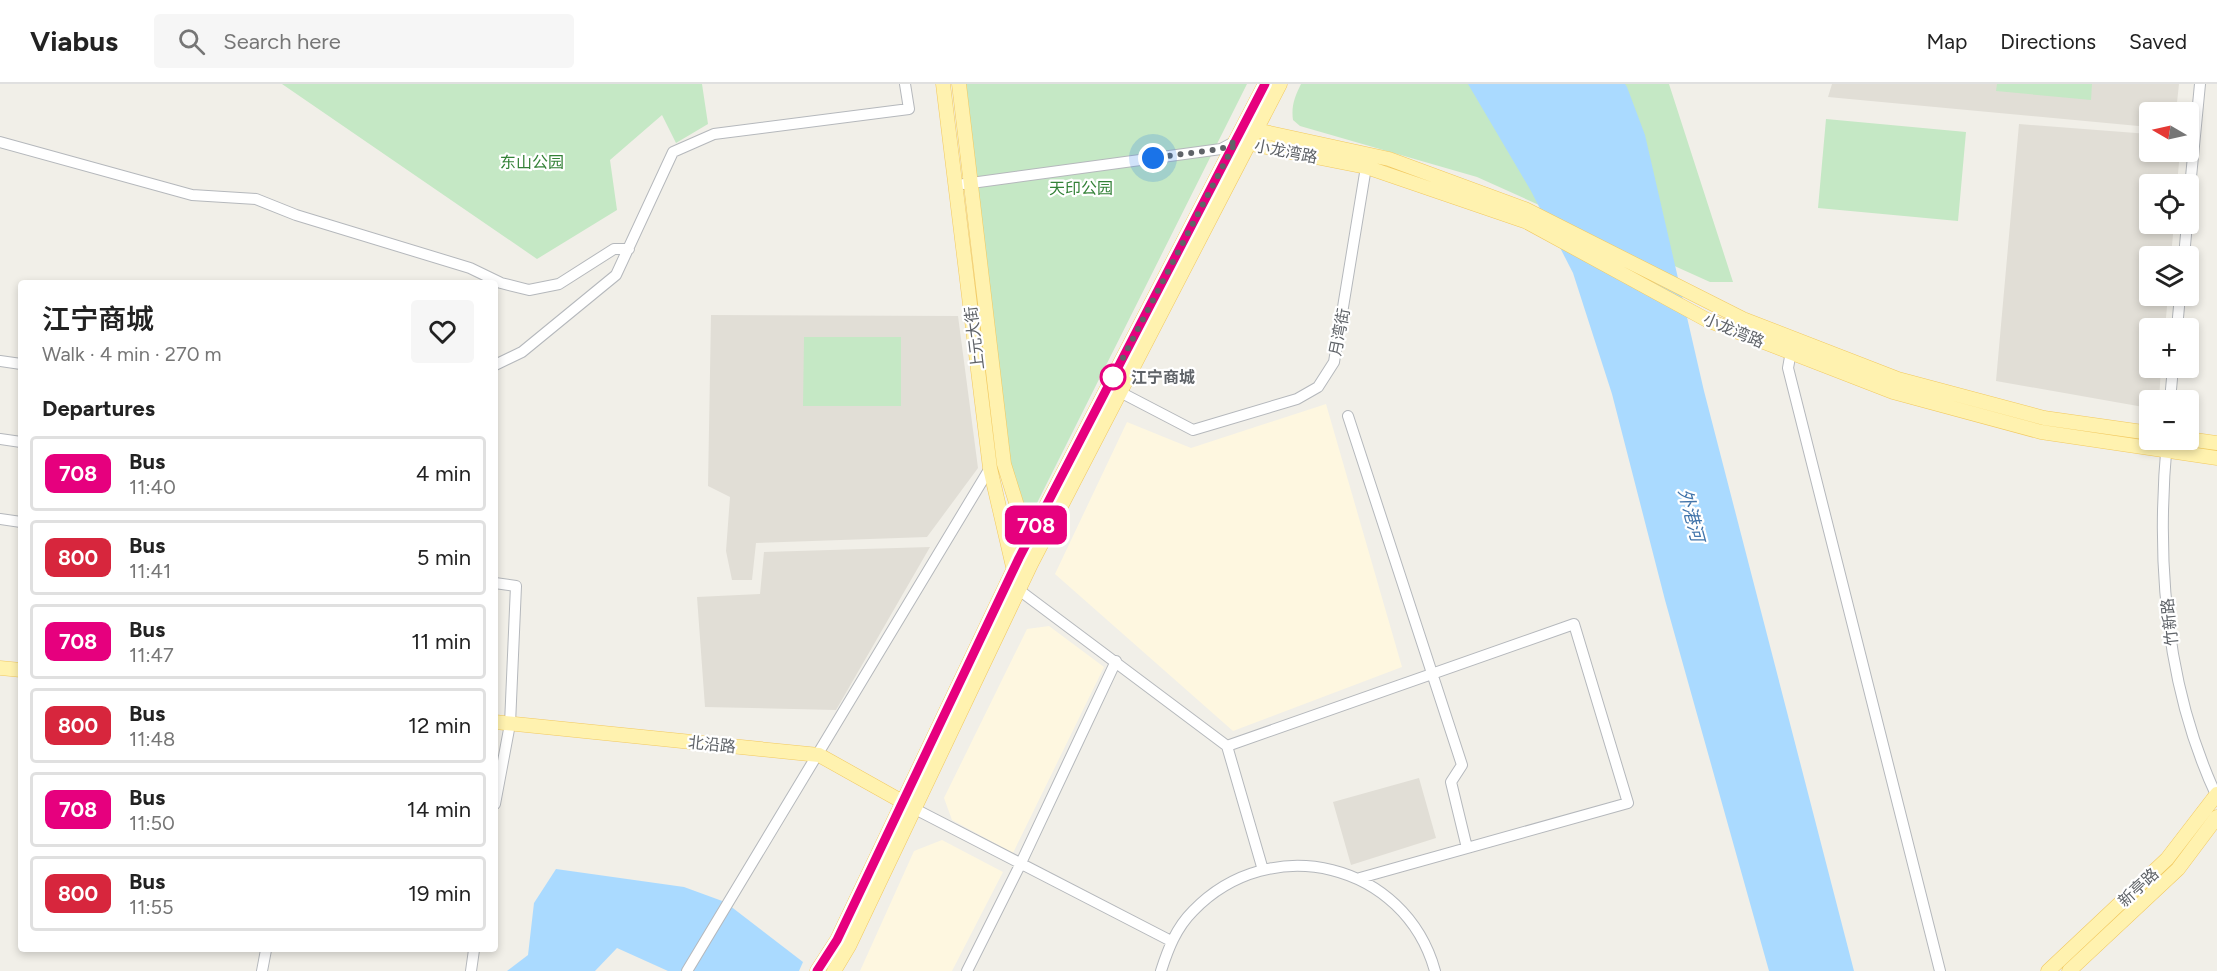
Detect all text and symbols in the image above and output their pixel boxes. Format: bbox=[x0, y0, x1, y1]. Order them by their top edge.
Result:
search box bbox=[154, 14, 574, 68]
text: Viabus bbox=[30, 24, 118, 58]
icon: search bbox=[175, 25, 208, 58]
text: Search here bbox=[223, 28, 341, 55]
text: Map bbox=[1926, 29, 1967, 54]
text: Directions bbox=[2000, 29, 2096, 54]
text: Saved bbox=[2129, 29, 2187, 54]
north arrow bbox=[2139, 102, 2199, 162]
map controls bbox=[2139, 102, 2199, 450]
street label: 小龙湾路 bbox=[1253, 136, 1319, 167]
your location bbox=[1138, 143, 1168, 173]
park label: 东山公园 bbox=[500, 153, 564, 172]
button: locate bbox=[2139, 174, 2199, 234]
park label: 天印公园 bbox=[1049, 179, 1113, 198]
button: layers bbox=[2139, 246, 2199, 306]
button: heart bbox=[411, 300, 474, 363]
text: 江宁商城 bbox=[42, 302, 154, 336]
street label: 上元大街 bbox=[961, 305, 988, 371]
street label: 月湾街 bbox=[1326, 307, 1353, 357]
street label: 小龙湾路 bbox=[1701, 309, 1767, 352]
button: + bbox=[2139, 318, 2199, 378]
text: Walk · 4 min · 270 m bbox=[42, 342, 222, 366]
marker: 江宁商城 bbox=[1100, 364, 1126, 390]
place label: 江宁商城 bbox=[1131, 368, 1195, 387]
button: − bbox=[2139, 390, 2199, 450]
text: Departures bbox=[42, 395, 155, 422]
text: Bus bbox=[129, 448, 165, 475]
text: 4 min bbox=[416, 460, 471, 487]
text: 708 bbox=[59, 461, 97, 486]
text: 11:40 bbox=[129, 475, 176, 499]
water label: 外港河 bbox=[1673, 486, 1709, 547]
line badge: 708 bbox=[1002, 506, 1070, 544]
text: 708 bbox=[1017, 513, 1055, 538]
text: Bus bbox=[129, 532, 165, 559]
text: 5 min bbox=[417, 544, 471, 571]
text: 800 bbox=[58, 545, 98, 570]
text: 11:41 bbox=[129, 559, 171, 583]
street label: 竹新路 bbox=[2158, 597, 2181, 647]
text: Bus bbox=[129, 616, 165, 643]
text: 11 min bbox=[411, 628, 471, 655]
text: 708 bbox=[59, 629, 97, 654]
text: 11:47 bbox=[129, 643, 174, 667]
text: Bus bbox=[129, 700, 165, 727]
text: 12 min bbox=[408, 712, 471, 739]
text: 800 bbox=[58, 713, 98, 738]
text: 11:48 bbox=[129, 727, 175, 751]
street label: 北沿路 bbox=[687, 733, 737, 756]
text: Bus bbox=[129, 784, 165, 811]
text: 14 min bbox=[407, 796, 471, 823]
text: 708 bbox=[59, 797, 97, 822]
text: 11:50 bbox=[129, 811, 175, 835]
street label: 新亭路 bbox=[2114, 864, 2162, 911]
text: Bus bbox=[129, 868, 165, 895]
text: 19 min bbox=[408, 880, 471, 907]
text: 800 bbox=[58, 881, 98, 906]
text: 11:55 bbox=[129, 895, 174, 919]

